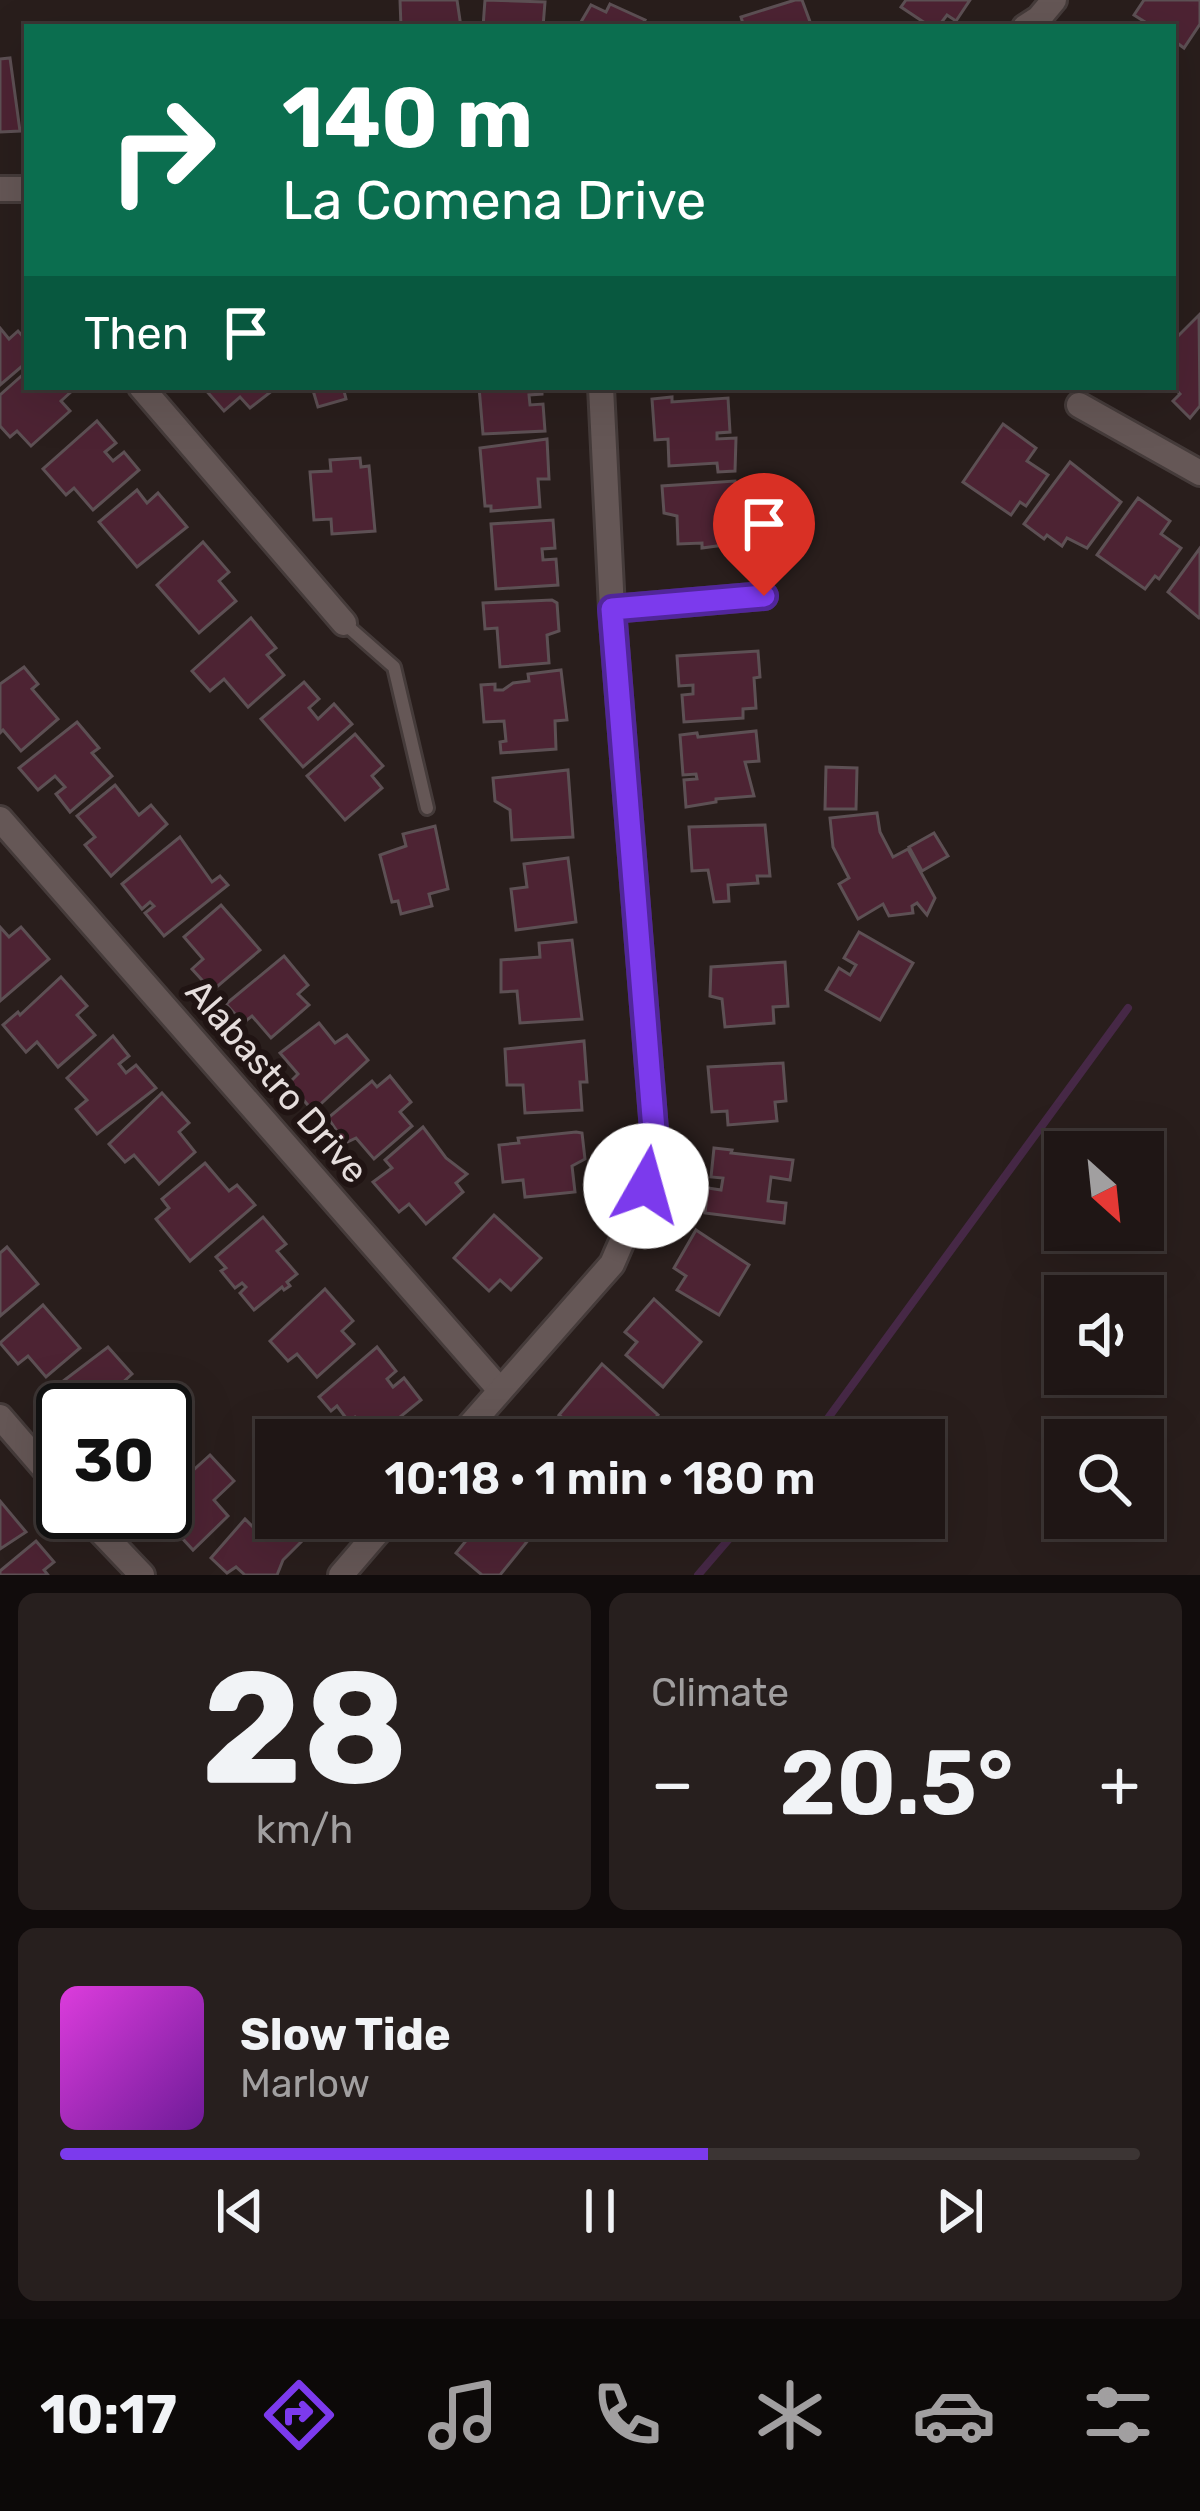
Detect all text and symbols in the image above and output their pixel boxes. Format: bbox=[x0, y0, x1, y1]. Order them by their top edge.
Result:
text: 140 m bbox=[282, 68, 533, 168]
icon: right bbox=[84, 72, 240, 228]
text: La Comena Drive bbox=[282, 169, 706, 233]
icon: arrive bbox=[213, 300, 279, 366]
text: Then bbox=[84, 307, 189, 360]
pin bbox=[713, 473, 815, 596]
icon: arrive bbox=[731, 491, 797, 557]
street label: Alabastro Drive bbox=[177, 970, 377, 1192]
position arrow bbox=[583, 1123, 709, 1249]
north arrow bbox=[1044, 1131, 1164, 1251]
map controls bbox=[1044, 1131, 1164, 1539]
button: sound bbox=[1044, 1275, 1164, 1395]
speed limit sign: 30 bbox=[36, 1383, 192, 1539]
button: search bbox=[1044, 1419, 1164, 1539]
text: 10:18 · 1 min · 180 m bbox=[384, 1452, 816, 1505]
text: 28 bbox=[201, 1636, 408, 1821]
text: Climate bbox=[651, 1670, 789, 1716]
text: 20.5° bbox=[779, 1730, 1014, 1837]
text: − bbox=[651, 1744, 694, 1823]
text: + bbox=[1099, 1744, 1140, 1823]
text: km/h bbox=[256, 1807, 353, 1853]
text: Slow Tide bbox=[240, 2008, 451, 2061]
text: Marlow bbox=[240, 2061, 370, 2107]
icon: previous bbox=[207, 2178, 273, 2244]
icon: pause bbox=[567, 2178, 633, 2244]
icon: next bbox=[927, 2178, 993, 2244]
icon: directions bbox=[257, 2373, 341, 2457]
icon: music bbox=[421, 2373, 505, 2457]
icon: phone bbox=[585, 2373, 669, 2457]
icon: climate bbox=[748, 2373, 832, 2457]
icon: car bbox=[912, 2373, 996, 2457]
icon: filters bbox=[1076, 2373, 1160, 2457]
text: 10:17 bbox=[40, 2383, 177, 2447]

